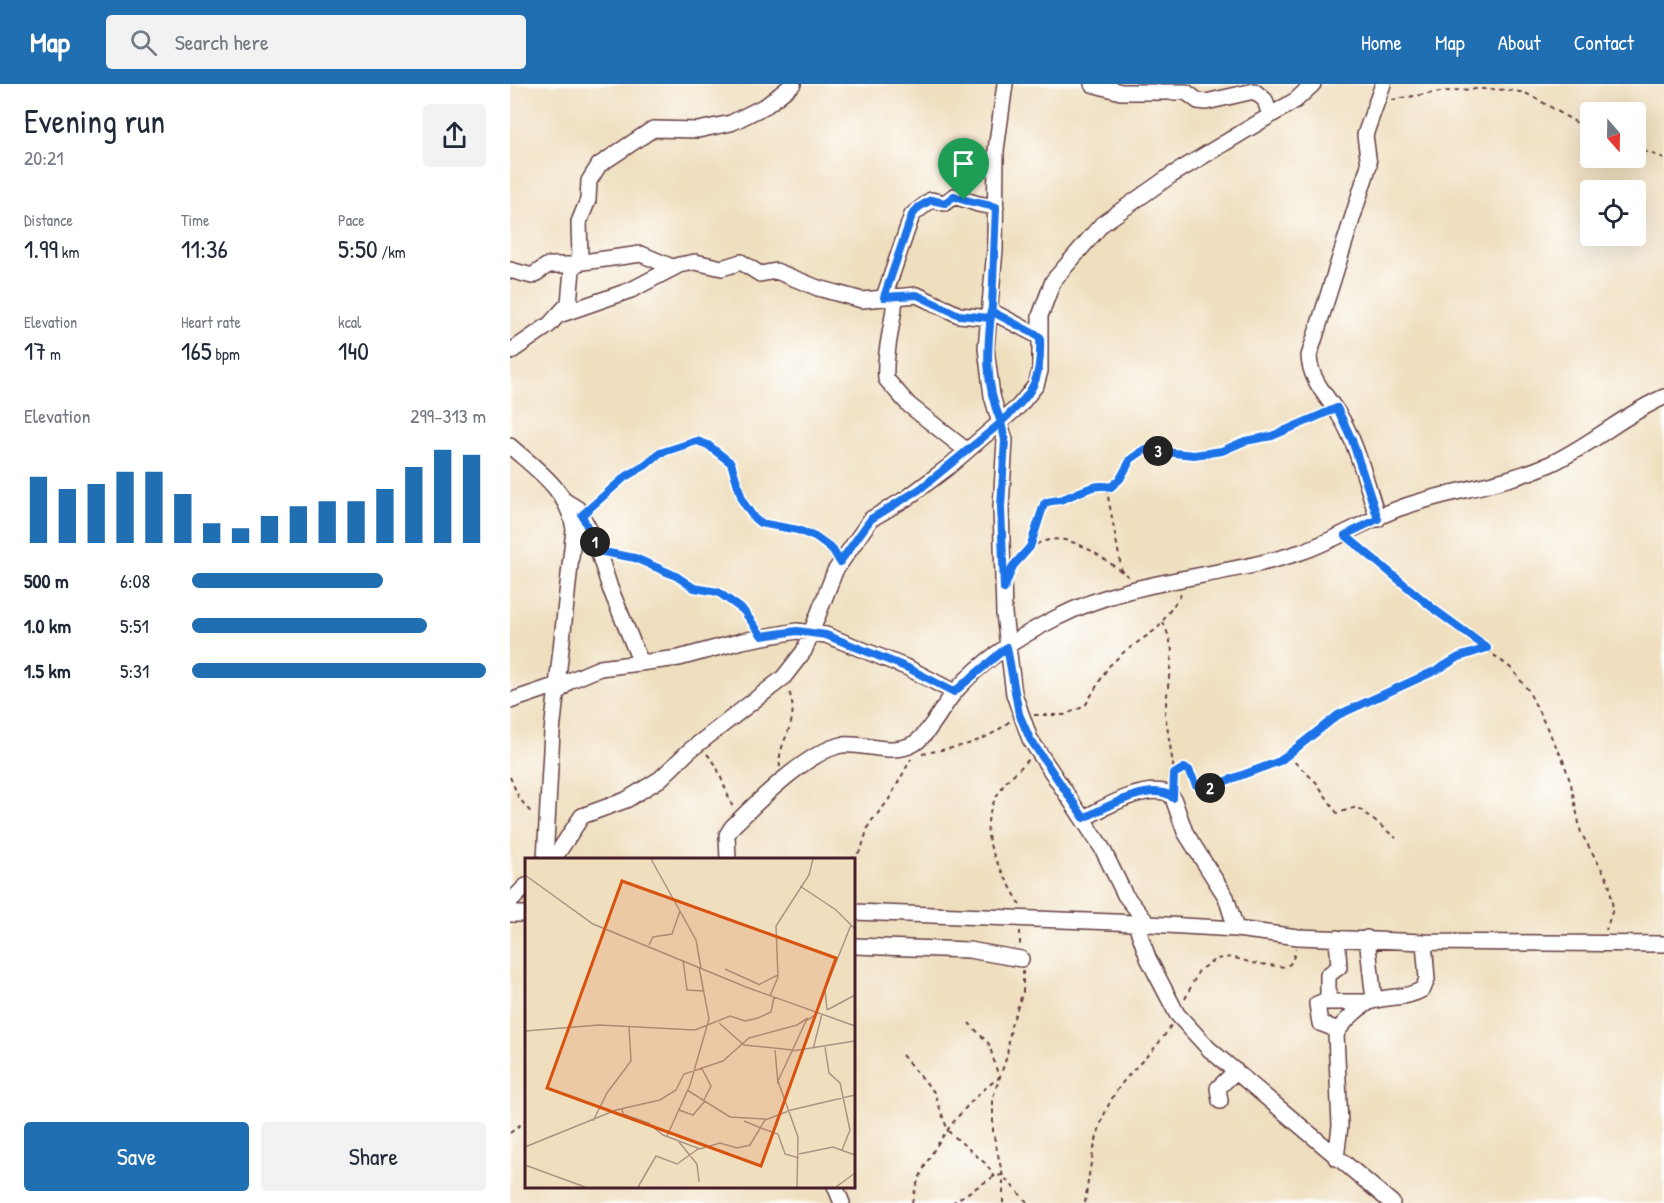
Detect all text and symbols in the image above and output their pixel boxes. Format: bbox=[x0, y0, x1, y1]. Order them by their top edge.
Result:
search box bbox=[106, 15, 526, 69]
text: Map bbox=[30, 23, 70, 61]
icon: search bbox=[127, 26, 160, 59]
text: Search here bbox=[175, 27, 269, 57]
text: Home bbox=[1361, 28, 1402, 57]
text: Map bbox=[1435, 28, 1465, 57]
text: About bbox=[1498, 28, 1541, 57]
text: Contact bbox=[1574, 28, 1634, 57]
text: Evening run bbox=[24, 99, 165, 143]
north arrow bbox=[1580, 102, 1646, 168]
map controls bbox=[1580, 102, 1646, 246]
button: share bbox=[423, 104, 486, 167]
pin bbox=[938, 138, 989, 200]
text: 20:21 bbox=[24, 144, 64, 171]
icon: arrive bbox=[947, 147, 980, 180]
button: locate bbox=[1580, 180, 1646, 246]
text: Distance bbox=[24, 209, 73, 231]
text: Time bbox=[181, 209, 209, 231]
text: Pace bbox=[338, 209, 365, 231]
text: 1.99 bbox=[24, 231, 58, 266]
text: 11:36 bbox=[181, 231, 228, 266]
text: 5:50 bbox=[338, 231, 378, 266]
text: km bbox=[58, 241, 79, 263]
text: /km bbox=[378, 241, 406, 263]
text: Elevation bbox=[24, 311, 77, 333]
text: Heart rate bbox=[181, 311, 241, 333]
text: kcal bbox=[338, 311, 361, 333]
text: 17 bbox=[24, 333, 46, 368]
text: 165 bbox=[181, 333, 212, 368]
text: 140 bbox=[338, 333, 369, 368]
text: m bbox=[46, 343, 61, 365]
text: bpm bbox=[212, 343, 240, 365]
text: Elevation bbox=[24, 402, 90, 429]
text: 299–313 m bbox=[410, 402, 486, 429]
pin: 3 bbox=[1143, 436, 1173, 466]
text: 3 bbox=[1154, 440, 1162, 462]
pin: 1 bbox=[580, 527, 610, 557]
text: 1 bbox=[592, 531, 598, 553]
text: 500 m bbox=[24, 567, 69, 594]
text: 6:08 bbox=[120, 567, 150, 594]
text: 1.0 km bbox=[24, 612, 71, 639]
text: 5:51 bbox=[120, 612, 149, 639]
text: 1.5 km bbox=[24, 657, 71, 684]
text: 5:31 bbox=[120, 657, 149, 684]
pin: 2 bbox=[1195, 773, 1225, 803]
text: 2 bbox=[1206, 777, 1214, 799]
inset map bbox=[525, 858, 855, 1188]
button: Save bbox=[24, 1122, 249, 1191]
button: Share bbox=[261, 1122, 486, 1191]

